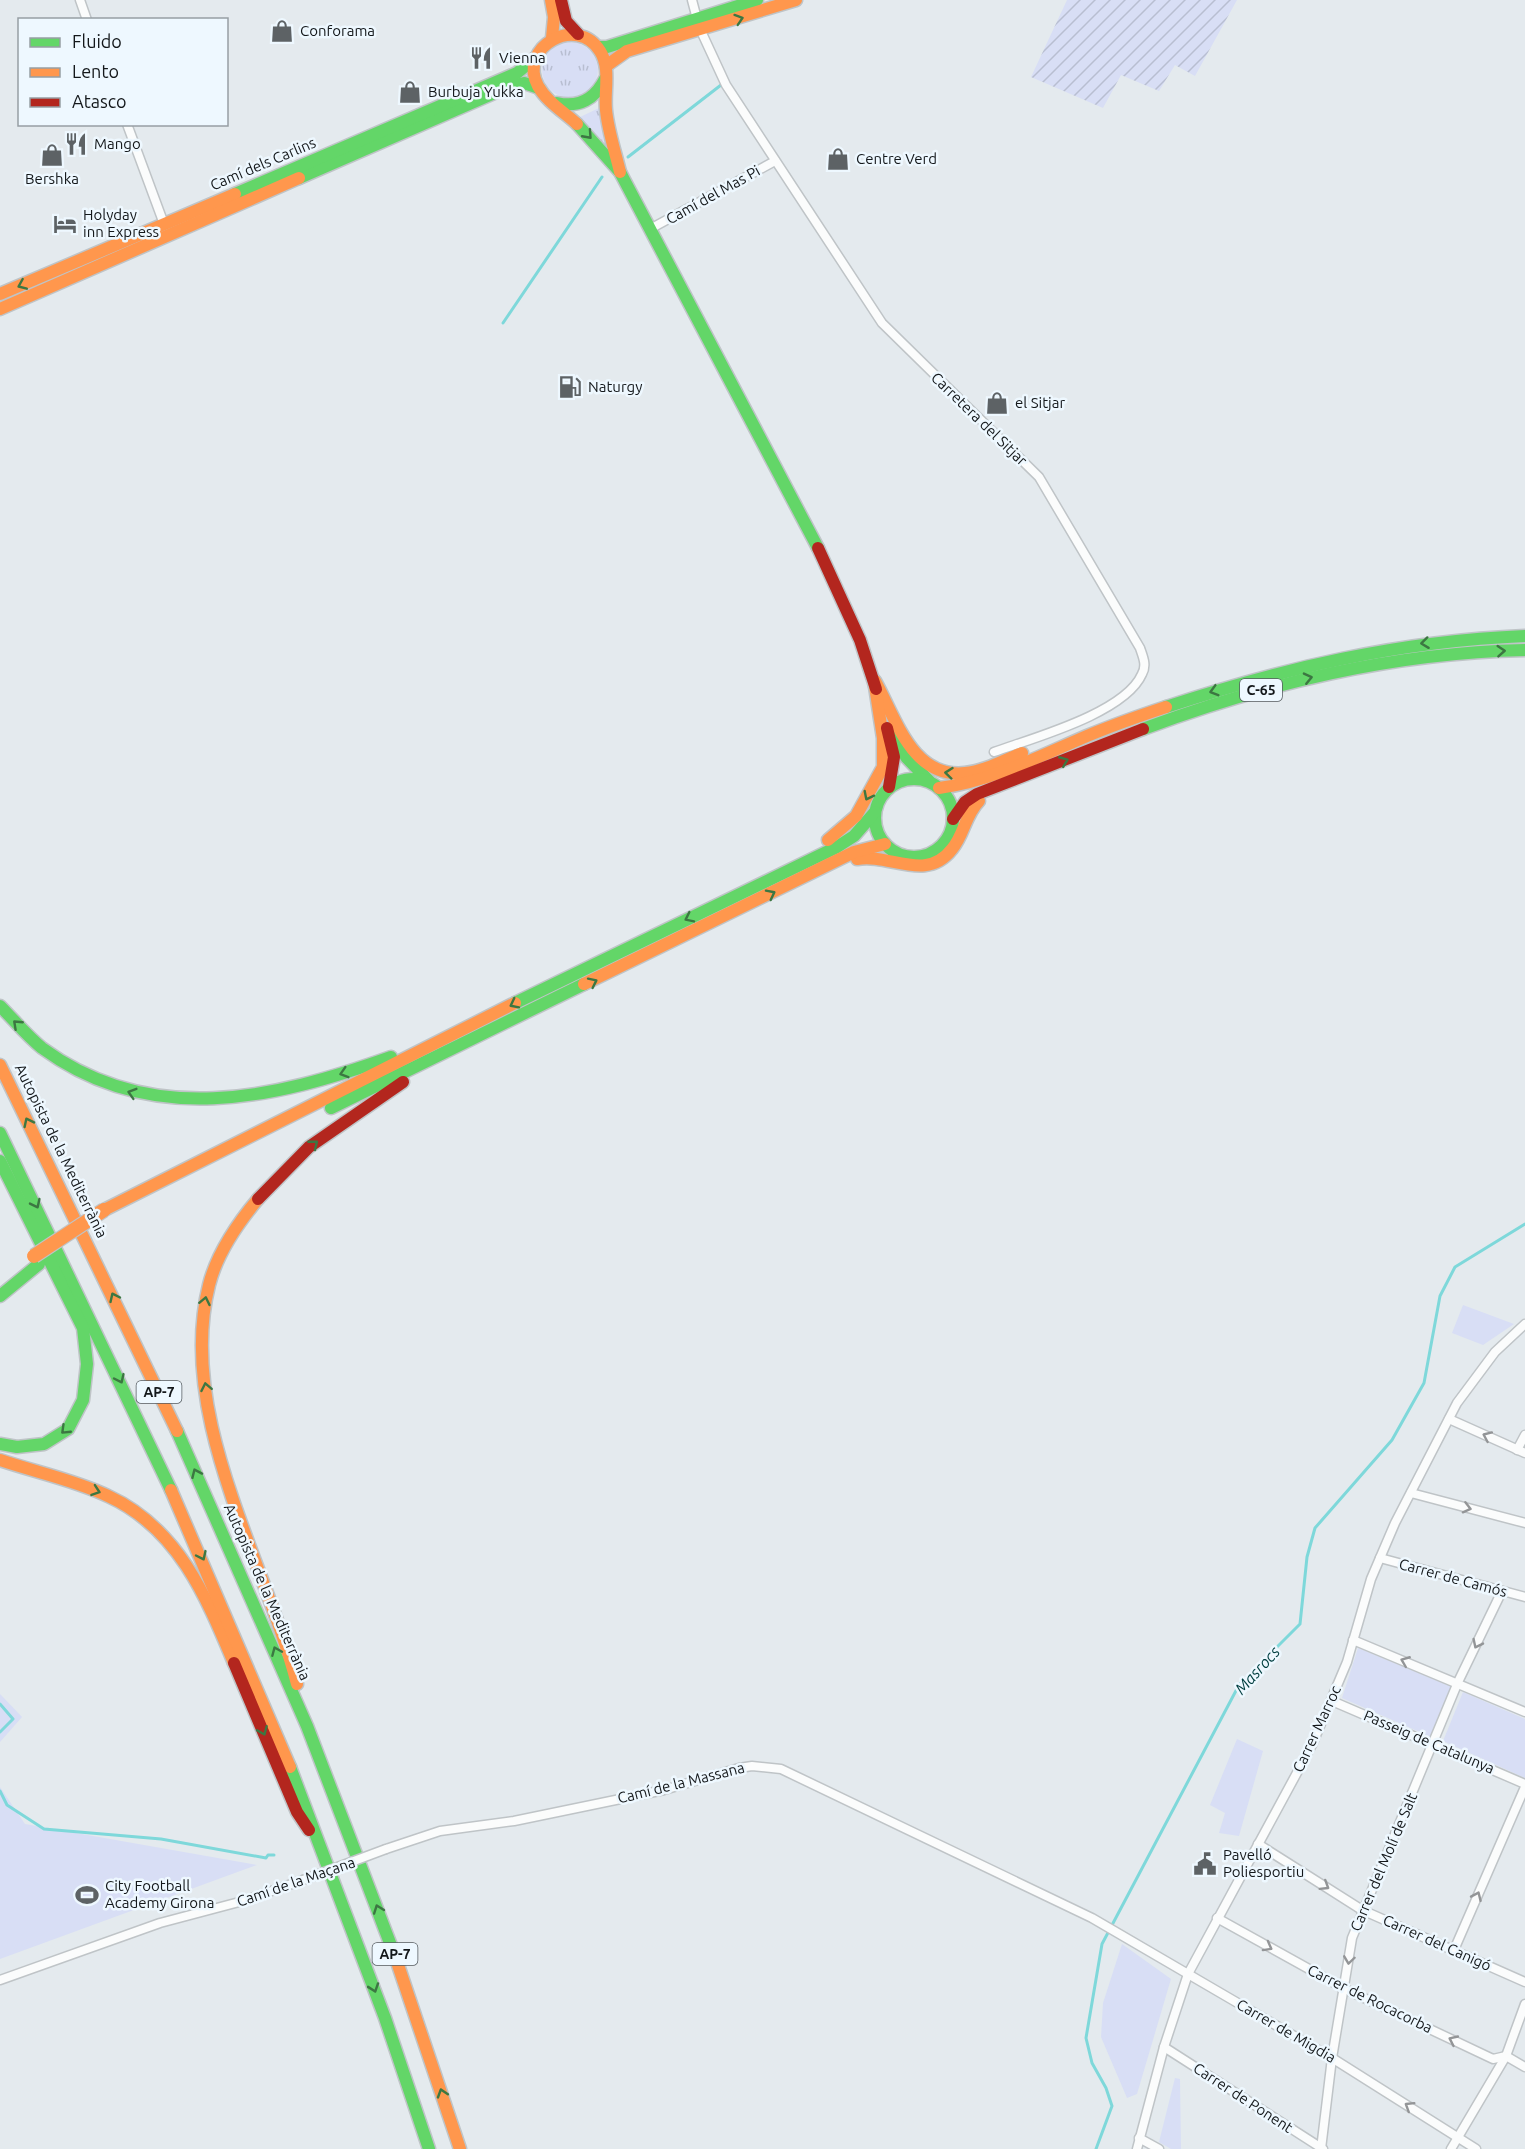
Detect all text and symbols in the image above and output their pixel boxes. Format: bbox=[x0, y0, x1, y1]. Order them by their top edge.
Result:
one-way arrow bbox=[733, 13, 744, 26]
legend bbox=[18, 18, 228, 126]
shop icon: Conforama bbox=[269, 18, 295, 44]
place label: Conforama bbox=[300, 22, 375, 39]
text: Fluido bbox=[72, 31, 122, 51]
restaurant icon: Vienna bbox=[468, 45, 494, 71]
place label: Vienna bbox=[499, 49, 546, 66]
text: Lento bbox=[72, 61, 119, 81]
shop icon: Burbuja Yukka bbox=[397, 79, 423, 105]
place label: Burbuja Yukka bbox=[428, 83, 524, 100]
text: Atasco bbox=[72, 91, 127, 111]
one-way arrow bbox=[581, 128, 592, 139]
restaurant icon: Mango bbox=[63, 131, 89, 157]
street label: Camí dels Carlins bbox=[207, 134, 318, 193]
place label: Mango bbox=[94, 135, 141, 152]
shop icon: Bershka bbox=[39, 142, 65, 168]
shop icon: Centre Verd bbox=[825, 146, 851, 172]
place label: Centre Verd bbox=[856, 150, 937, 167]
street label: Camí del Mas Pi bbox=[663, 162, 763, 227]
place label: Bershka bbox=[25, 170, 79, 187]
place label: Holyday inn Express bbox=[83, 206, 159, 240]
hotel icon: Holyday inn Express bbox=[52, 211, 78, 237]
one-way arrow bbox=[18, 278, 29, 290]
street label: Carretera del Sitjar bbox=[928, 369, 1031, 469]
fuel station icon: Naturgy bbox=[557, 374, 583, 400]
place label: Naturgy bbox=[588, 378, 642, 395]
shop icon: el Sitjar bbox=[984, 390, 1010, 416]
place label: el Sitjar bbox=[1015, 394, 1065, 411]
one-way arrow bbox=[1420, 636, 1429, 649]
one-way arrow bbox=[1496, 645, 1505, 658]
one-way arrow bbox=[1303, 672, 1313, 685]
road number: C-65 bbox=[1240, 679, 1282, 701]
one-way arrow bbox=[1210, 684, 1220, 696]
one-way arrow bbox=[1058, 756, 1069, 768]
one-way arrow bbox=[945, 767, 954, 780]
one-way arrow bbox=[864, 790, 875, 800]
one-way arrow bbox=[764, 889, 775, 901]
one-way arrow bbox=[684, 911, 695, 923]
one-way arrow bbox=[586, 977, 597, 989]
one-way arrow bbox=[509, 997, 520, 1008]
one-way arrow bbox=[14, 1020, 24, 1031]
street label: Autopista de la Mediterrània bbox=[12, 1061, 111, 1241]
one-way arrow bbox=[339, 1066, 350, 1078]
one-way arrow bbox=[127, 1088, 138, 1100]
one-way arrow bbox=[23, 1117, 35, 1128]
one-way arrow bbox=[307, 1140, 318, 1151]
one-way arrow bbox=[28, 1197, 40, 1208]
one-way arrow bbox=[109, 1292, 121, 1303]
one-way arrow bbox=[198, 1296, 211, 1306]
one-way arrow bbox=[113, 1373, 125, 1384]
road number: AP-7 bbox=[136, 1381, 182, 1403]
one-way arrow bbox=[200, 1383, 213, 1393]
one-way arrow bbox=[61, 1422, 72, 1433]
one-way arrow bbox=[1482, 1431, 1493, 1443]
one-way arrow bbox=[191, 1469, 203, 1480]
one-way arrow bbox=[90, 1483, 101, 1496]
one-way arrow bbox=[1462, 1500, 1472, 1513]
street label: Autopista de la Mediterrània bbox=[221, 1501, 314, 1683]
one-way arrow bbox=[195, 1550, 207, 1561]
street label: Carrer de Camós bbox=[1397, 1555, 1509, 1600]
one-way arrow bbox=[1472, 1637, 1484, 1648]
water label: Masrocs bbox=[1231, 1642, 1283, 1698]
one-way arrow bbox=[271, 1647, 283, 1658]
one-way arrow bbox=[1401, 1656, 1412, 1668]
street label: Carrer Marroc bbox=[1289, 1683, 1344, 1775]
street label: Passeig de Catalunya bbox=[1361, 1706, 1497, 1777]
one-way arrow bbox=[256, 1725, 268, 1736]
street label: Camí de la Massana bbox=[616, 1759, 746, 1807]
street label: Carrer del Molí de Salt bbox=[1347, 1790, 1420, 1934]
place label: Pavelló Poliesportiu bbox=[1223, 1846, 1304, 1880]
public building icon: Pavelló Poliesportiu bbox=[1192, 1851, 1218, 1877]
street label: Camí de la Maçana bbox=[234, 1853, 357, 1910]
place label: City Football Academy Girona bbox=[105, 1877, 214, 1911]
one-way arrow bbox=[1319, 1879, 1329, 1891]
sports icon: City Football Academy Girona bbox=[74, 1882, 100, 1908]
one-way arrow bbox=[1469, 1892, 1481, 1903]
one-way arrow bbox=[373, 1904, 386, 1915]
street label: Carrer del Canigó bbox=[1380, 1911, 1494, 1974]
one-way arrow bbox=[1262, 1939, 1272, 1951]
road number: AP-7 bbox=[372, 1943, 418, 1965]
one-way arrow bbox=[1343, 1955, 1355, 1964]
street label: Carrer de Rocacorba bbox=[1305, 1961, 1435, 2036]
one-way arrow bbox=[367, 1982, 380, 1993]
street label: Carrer de Migdia bbox=[1234, 1995, 1339, 2066]
one-way arrow bbox=[1448, 2036, 1459, 2048]
street label: Carrer de Ponent bbox=[1190, 2059, 1296, 2136]
one-way arrow bbox=[437, 2088, 450, 2099]
one-way arrow bbox=[1405, 2101, 1415, 2113]

